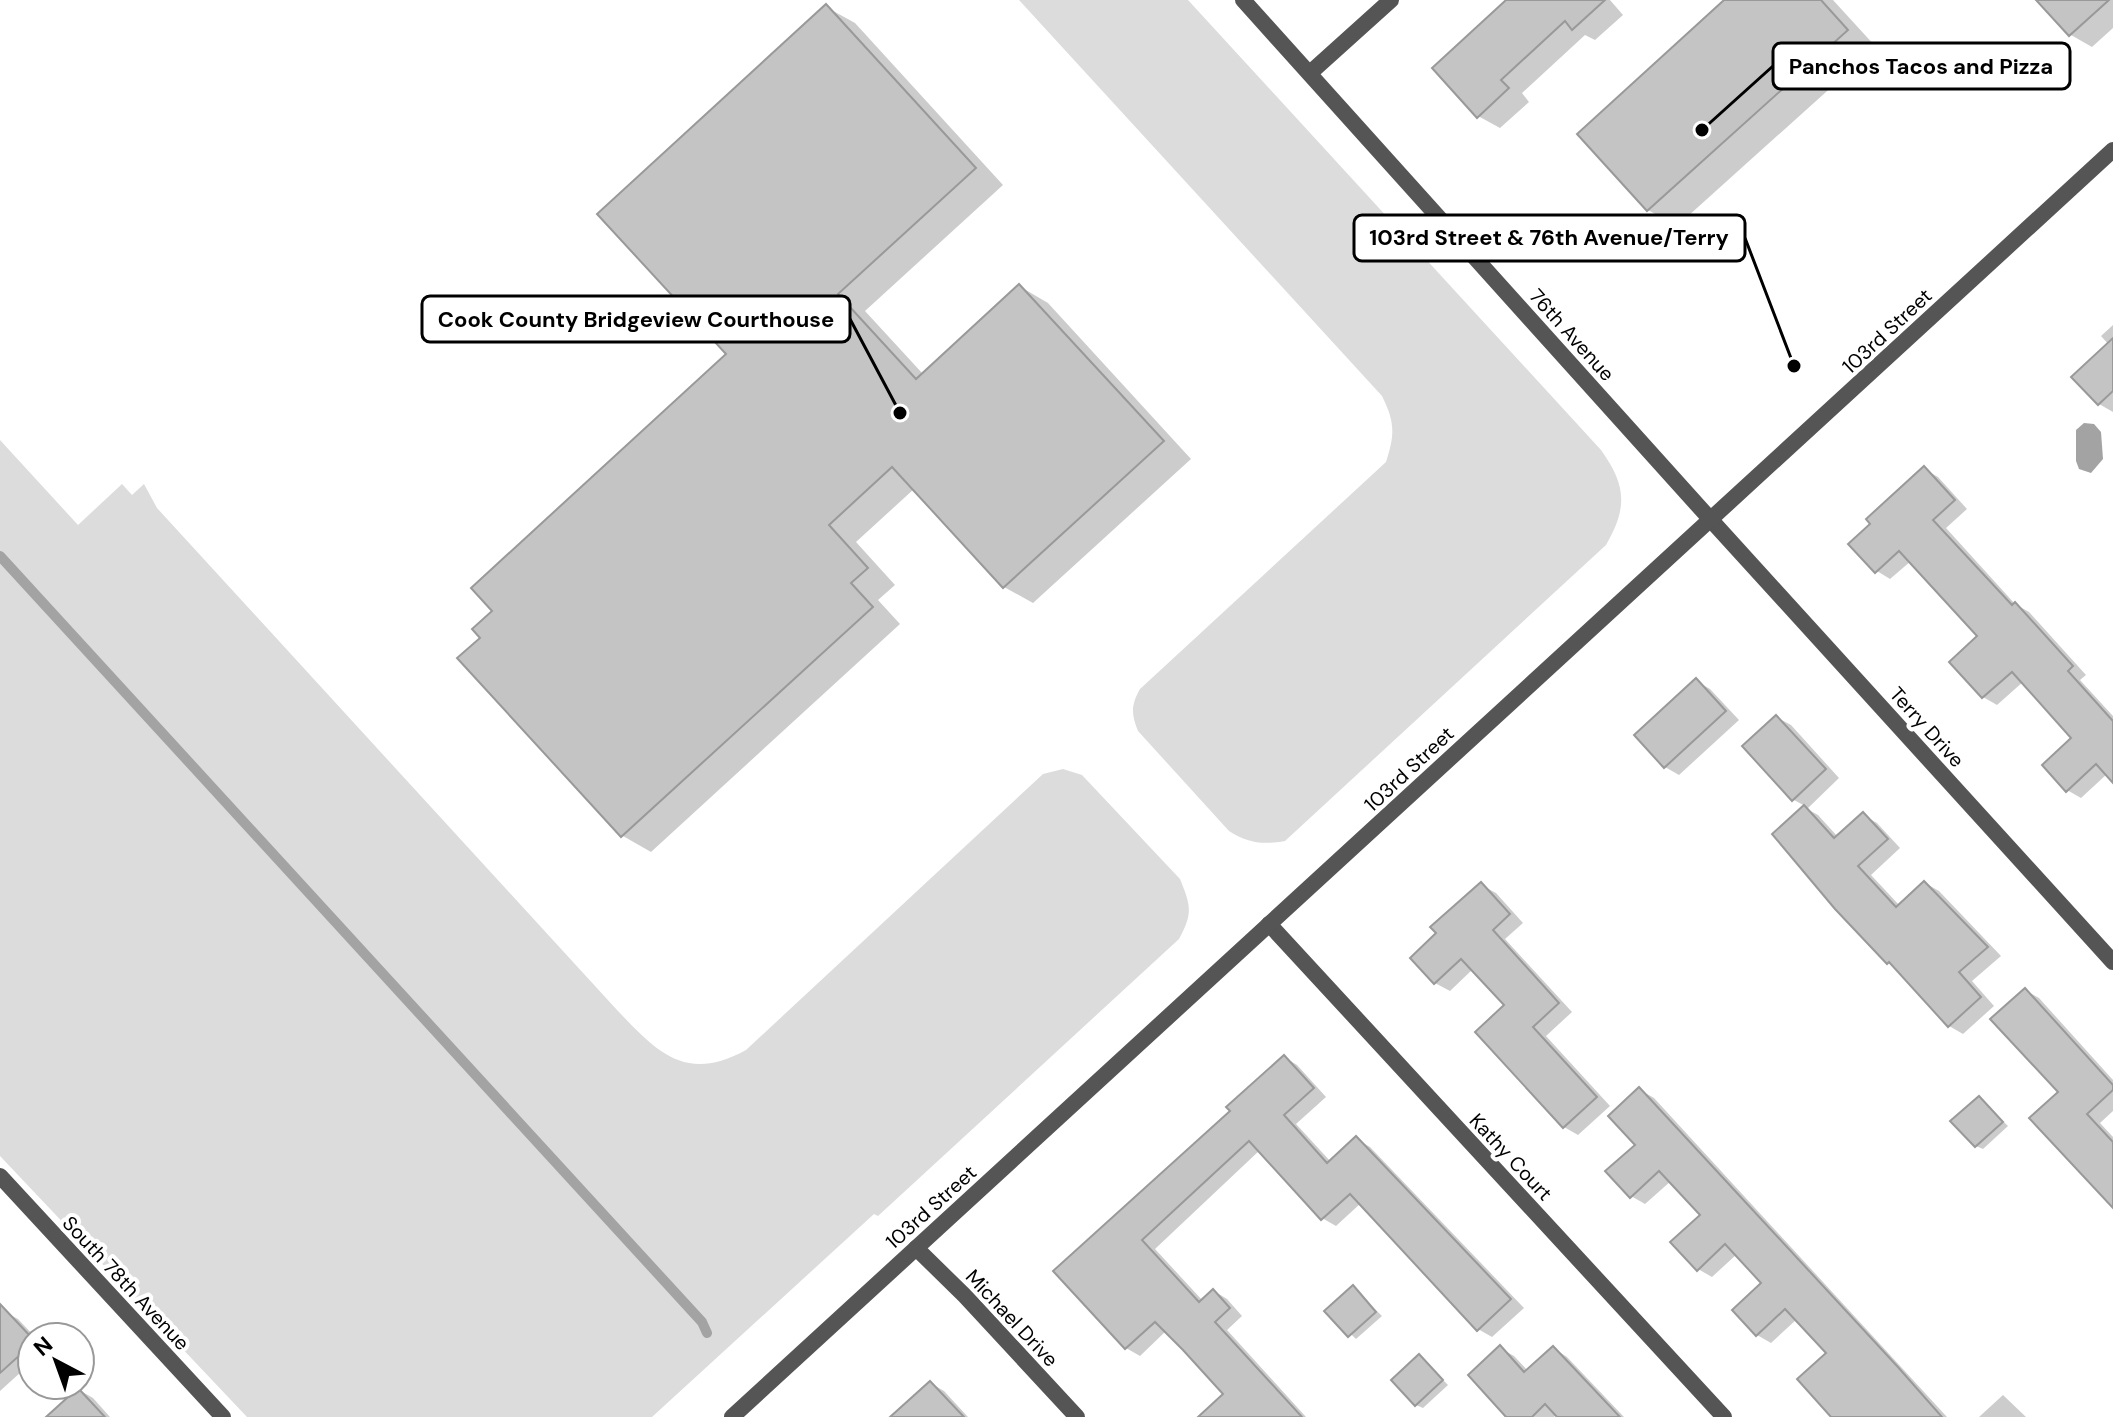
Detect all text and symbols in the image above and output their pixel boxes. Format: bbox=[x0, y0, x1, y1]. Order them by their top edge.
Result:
callout: Panchos Tacos and Pizza bbox=[1773, 43, 2070, 89]
text: Panchos Tacos and Pizza bbox=[1789, 52, 2053, 81]
callout: 103rd Street & 76th Avenue/Terry bbox=[1354, 215, 1745, 261]
text: 103rd Street & 76th Avenue/Terry bbox=[1369, 223, 1729, 252]
street label: 76th Avenue bbox=[1524, 283, 1620, 387]
street label: 103rd Street bbox=[1837, 283, 1937, 379]
callout: Cook County Bridgeview Courthouse bbox=[422, 296, 850, 342]
text: Cook County Bridgeview Courthouse bbox=[438, 305, 834, 334]
street label: Terry Drive bbox=[1884, 681, 1970, 773]
street label: 103rd Street bbox=[1359, 721, 1459, 817]
street label: Kathy Court bbox=[1464, 1108, 1558, 1206]
street label: 103rd Street bbox=[880, 1159, 982, 1255]
street label: South 78th Avenue bbox=[57, 1210, 195, 1356]
street label: Michael Drive bbox=[960, 1264, 1064, 1372]
north arrow bbox=[16, 1321, 96, 1401]
text: N bbox=[28, 1330, 59, 1362]

